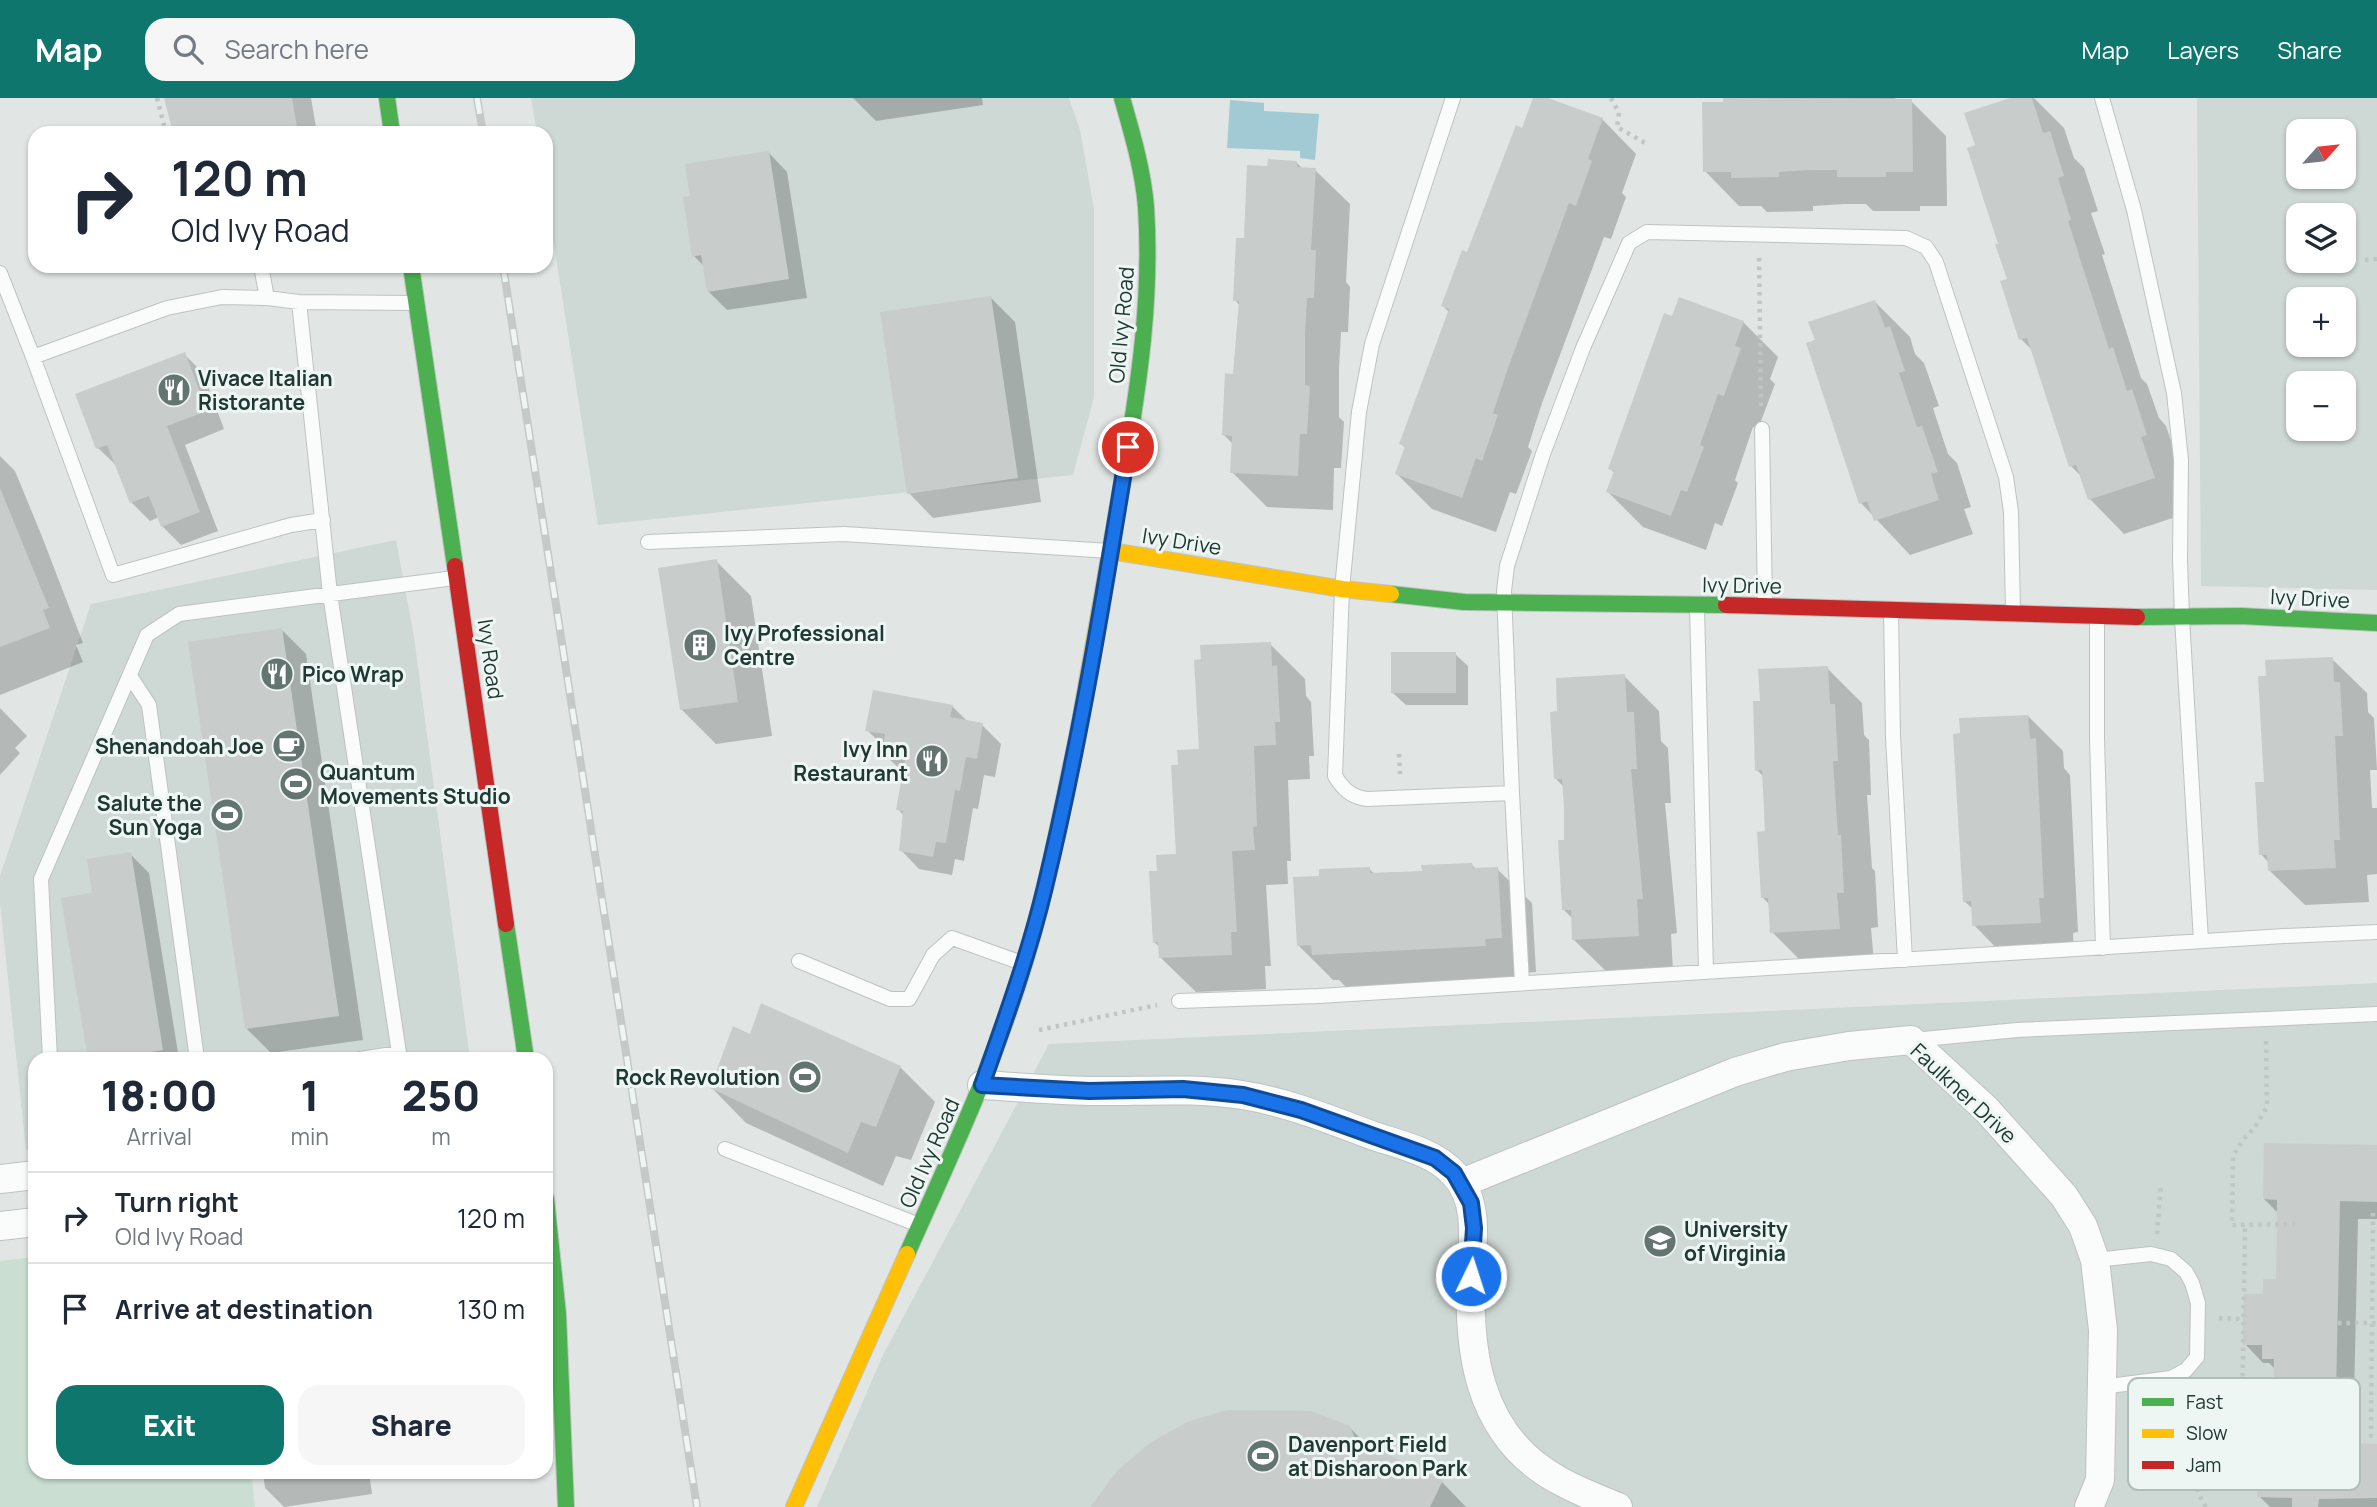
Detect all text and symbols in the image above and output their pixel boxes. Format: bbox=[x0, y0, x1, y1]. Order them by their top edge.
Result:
search box bbox=[145, 18, 635, 81]
text: Map bbox=[35, 27, 103, 72]
icon: search bbox=[169, 30, 207, 68]
text: Search here bbox=[225, 31, 369, 67]
text: Map bbox=[2082, 33, 2129, 66]
text: Layers bbox=[2167, 33, 2239, 66]
text: Share bbox=[2277, 33, 2342, 66]
north arrow bbox=[2286, 119, 2356, 189]
map controls bbox=[2286, 119, 2356, 441]
text: 120 m bbox=[171, 144, 308, 211]
icon: right bbox=[56, 154, 147, 245]
button: layers bbox=[2286, 203, 2356, 273]
text: Old Ivy Road bbox=[171, 208, 350, 252]
street label: Old Ivy Road bbox=[1102, 265, 1140, 385]
button: + bbox=[2286, 287, 2356, 357]
place label: Vivace Italian Ristorante bbox=[198, 364, 333, 416]
restaurant icon: Vivace Italian Ristorante bbox=[155, 371, 193, 409]
button: − bbox=[2286, 371, 2356, 441]
pin bbox=[1098, 417, 1158, 477]
icon: arrive bbox=[1109, 428, 1147, 466]
street label: Ivy Drive bbox=[1140, 521, 1224, 561]
street label: Ivy Drive bbox=[1702, 570, 1782, 600]
street label: Ivy Drive bbox=[2269, 582, 2351, 614]
street label: Ivy Road bbox=[472, 617, 510, 701]
place label: Ivy Professional Centre bbox=[724, 619, 885, 671]
building icon: Ivy Professional Centre bbox=[681, 626, 719, 664]
restaurant icon: Pico Wrap bbox=[258, 655, 296, 693]
place label: Pico Wrap bbox=[302, 660, 404, 688]
cafe icon: Shenandoah Joe bbox=[270, 727, 308, 765]
place label: Shenandoah Joe bbox=[95, 732, 264, 760]
place label: Ivy Inn Restaurant bbox=[793, 735, 908, 787]
restaurant icon: Ivy Inn Restaurant bbox=[913, 742, 951, 780]
place label: Quantum Movements Studio bbox=[320, 758, 511, 810]
sports icon: Quantum Movements Studio bbox=[277, 765, 315, 803]
place label: Salute the Sun Yoga bbox=[97, 789, 202, 841]
sports icon: Salute the Sun Yoga bbox=[208, 796, 246, 834]
street label: Faulkner Drive bbox=[1905, 1037, 2023, 1149]
sports icon: Rock Revolution bbox=[786, 1058, 824, 1096]
place label: Rock Revolution bbox=[615, 1063, 780, 1091]
text: 18:00 bbox=[101, 1066, 218, 1124]
text: 1 bbox=[300, 1066, 319, 1124]
text: 250 bbox=[402, 1066, 480, 1124]
street label: Old Ivy Road bbox=[892, 1094, 966, 1212]
text: Arrival bbox=[126, 1120, 192, 1152]
text: min bbox=[290, 1120, 329, 1152]
text: m bbox=[431, 1120, 451, 1152]
text: Turn right bbox=[115, 1184, 239, 1220]
icon: right bbox=[56, 1199, 94, 1237]
text: 120 m bbox=[457, 1200, 525, 1236]
place label: University of Virginia bbox=[1684, 1215, 1788, 1267]
text: Old Ivy Road bbox=[115, 1220, 243, 1252]
school or university icon: University of Virginia bbox=[1641, 1222, 1679, 1260]
position arrow bbox=[1434, 1239, 1508, 1313]
icon: arrive bbox=[56, 1290, 94, 1328]
text: Arrive at destination bbox=[115, 1291, 373, 1327]
text: 130 m bbox=[457, 1291, 525, 1327]
legend bbox=[2128, 1378, 2360, 1490]
button: Exit bbox=[56, 1385, 284, 1465]
button: Share bbox=[298, 1385, 525, 1465]
text: Fast bbox=[2186, 1389, 2223, 1415]
text: Slow bbox=[2186, 1420, 2228, 1446]
place label: Davenport Field at Disharoon Park bbox=[1288, 1430, 1468, 1482]
sports icon: Davenport Field at Disharoon Park bbox=[1244, 1437, 1282, 1475]
text: Jam bbox=[2186, 1452, 2221, 1478]

